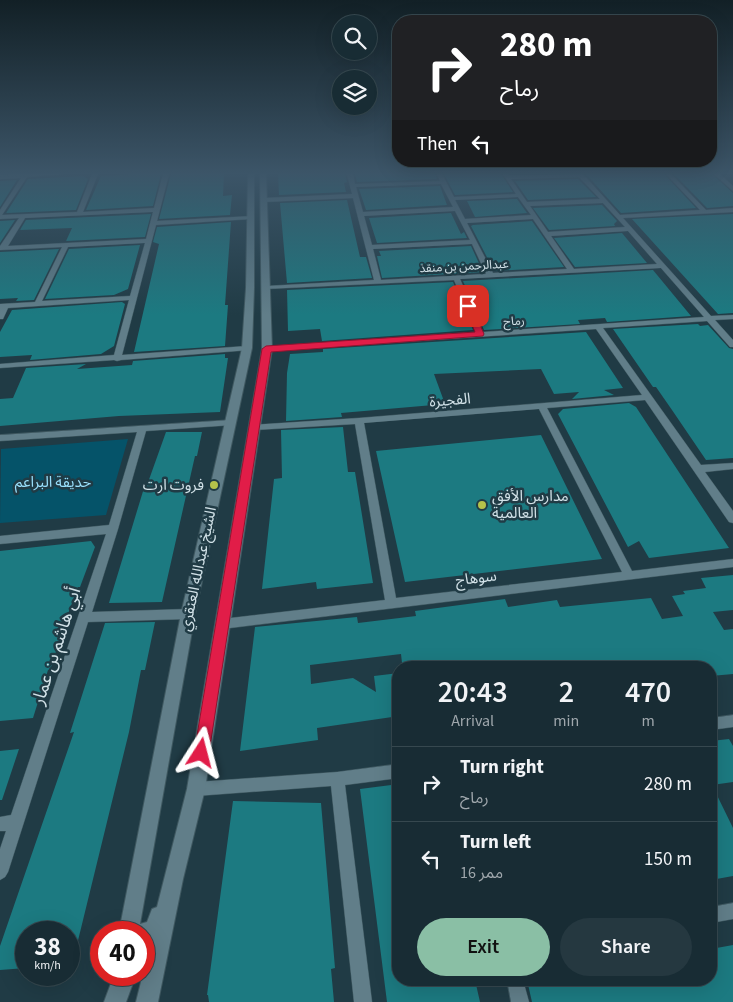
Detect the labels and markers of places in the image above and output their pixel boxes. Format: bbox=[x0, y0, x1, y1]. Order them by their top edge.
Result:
pin bbox=[447, 285, 489, 327]
place label: فروت ارت bbox=[143, 475, 204, 496]
marker: فروت ارت bbox=[208, 479, 220, 491]
place label: مدارس الأفق العالمية bbox=[492, 486, 569, 524]
marker: مدارس الأفق العالمية bbox=[476, 499, 488, 511]

